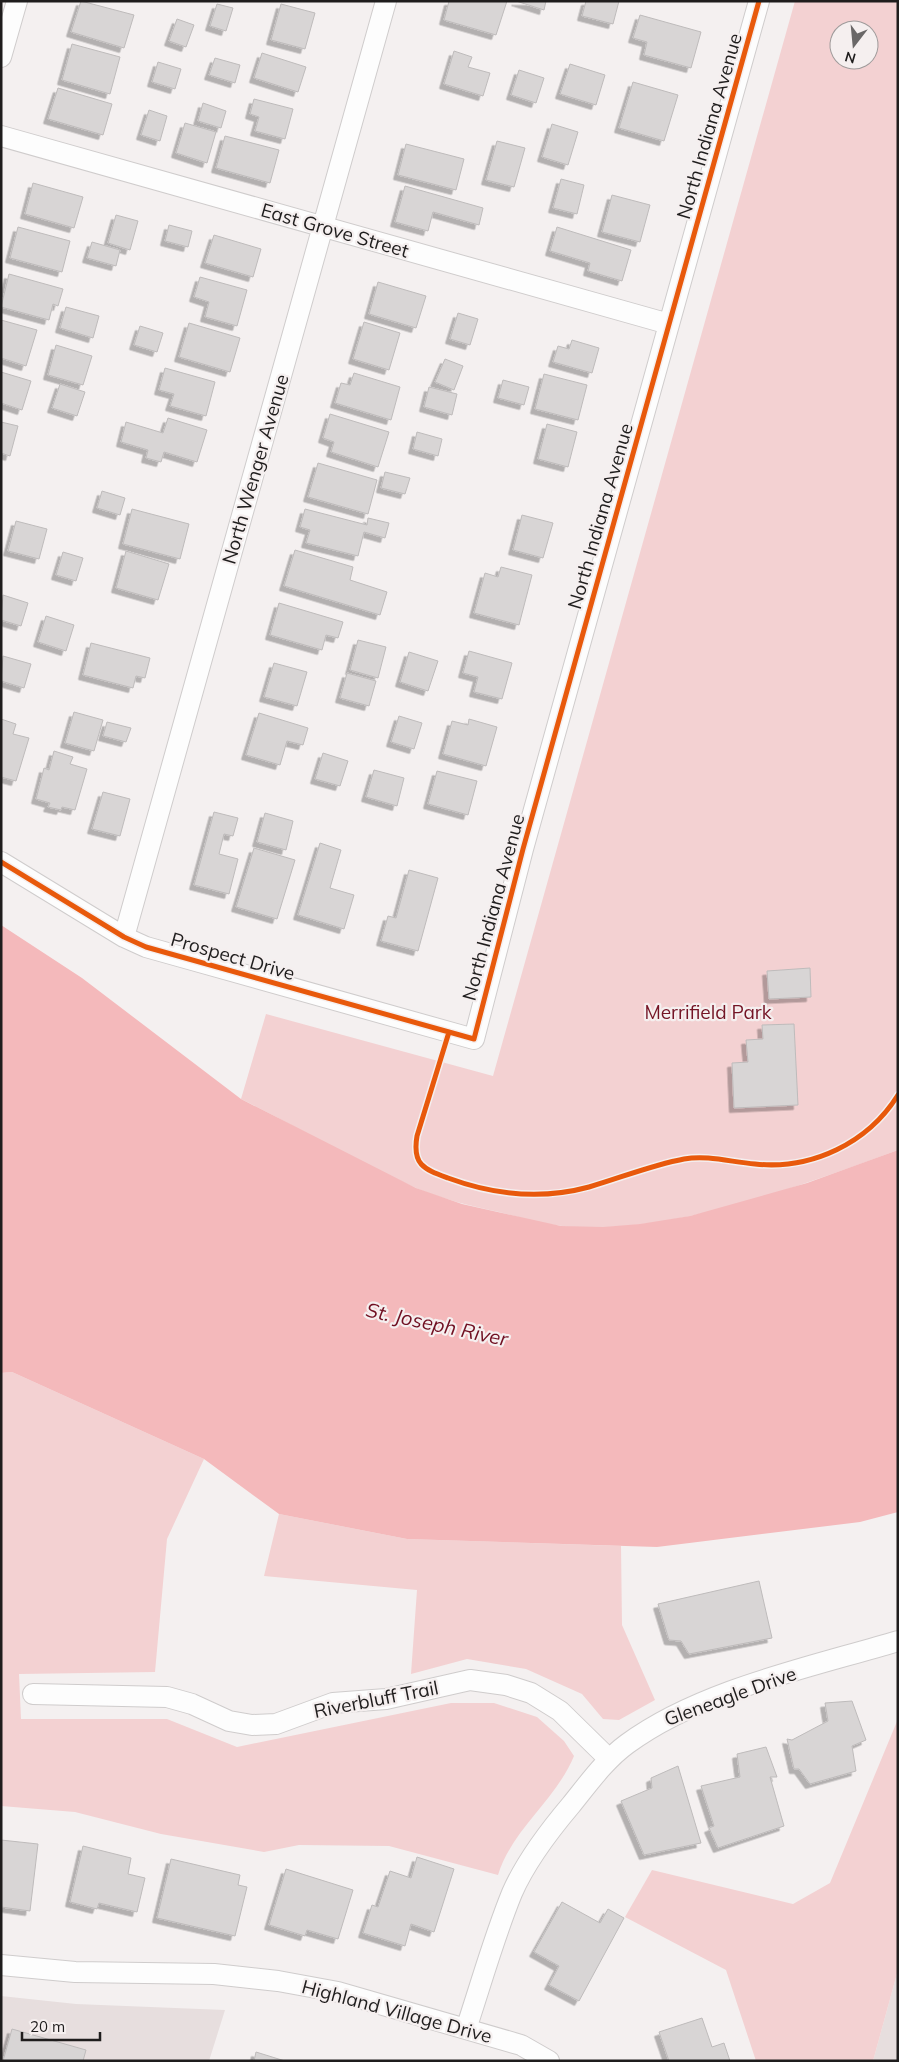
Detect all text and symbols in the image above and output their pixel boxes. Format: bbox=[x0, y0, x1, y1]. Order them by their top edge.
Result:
north arrow bbox=[829, 20, 879, 70]
street label: North Indiana Avenue bbox=[671, 30, 747, 222]
text: N bbox=[843, 47, 858, 68]
street label: East Grove Street bbox=[258, 197, 412, 263]
street label: North Wenger Avenue bbox=[216, 371, 294, 567]
street label: North Indiana Avenue bbox=[562, 420, 638, 612]
street label: North Indiana Avenue bbox=[457, 811, 529, 1003]
street label: Prospect Drive bbox=[168, 927, 298, 985]
park label: Merrifield Park bbox=[644, 1000, 772, 1024]
water label: St. Joseph River bbox=[364, 1297, 511, 1351]
street label: Gleneagle Drive bbox=[661, 1661, 799, 1731]
street label: Riverbluff Trail bbox=[312, 1675, 440, 1723]
street label: Highland Village Drive bbox=[299, 1974, 495, 2048]
scale bar bbox=[22, 2010, 100, 2042]
text: 20 m bbox=[30, 2017, 65, 2036]

